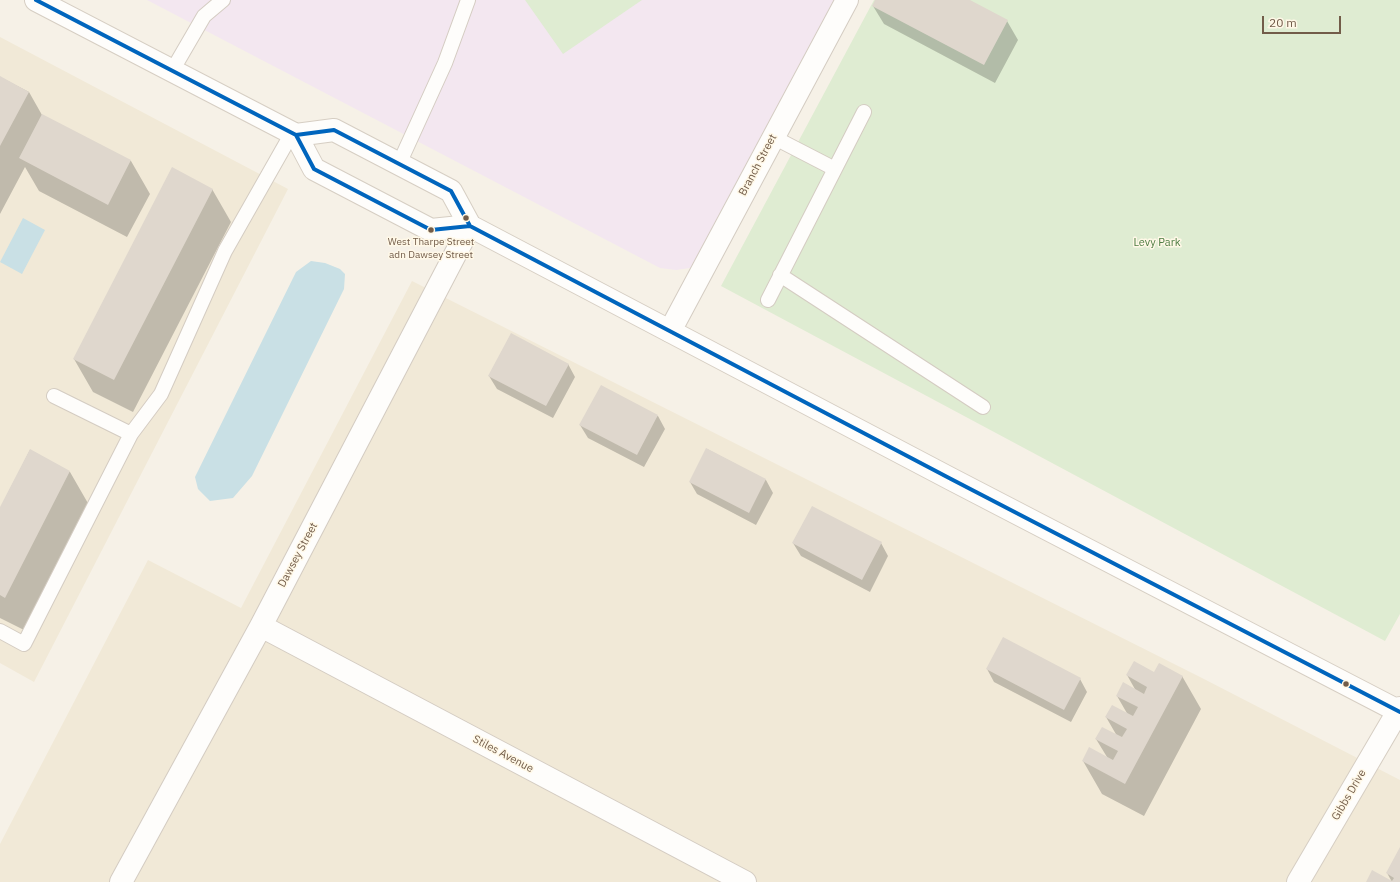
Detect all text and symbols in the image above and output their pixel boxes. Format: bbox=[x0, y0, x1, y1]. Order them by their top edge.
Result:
scale bar bbox=[1264, 8, 1343, 34]
text: 20 m bbox=[1269, 15, 1297, 30]
street label: Branch Street bbox=[736, 132, 780, 198]
unlabelled marker bbox=[461, 213, 471, 223]
marker: West Tharpe Street adn Dawsey Street bbox=[426, 225, 436, 235]
place label: West Tharpe Street adn Dawsey Street bbox=[388, 236, 474, 260]
park label: Levy Park bbox=[1133, 236, 1181, 250]
street label: Dawsey Street bbox=[275, 520, 321, 590]
unlabelled marker bbox=[1341, 679, 1351, 689]
street label: Stiles Avenue bbox=[470, 733, 536, 775]
street label: Gibbs Drive bbox=[1329, 767, 1369, 823]

